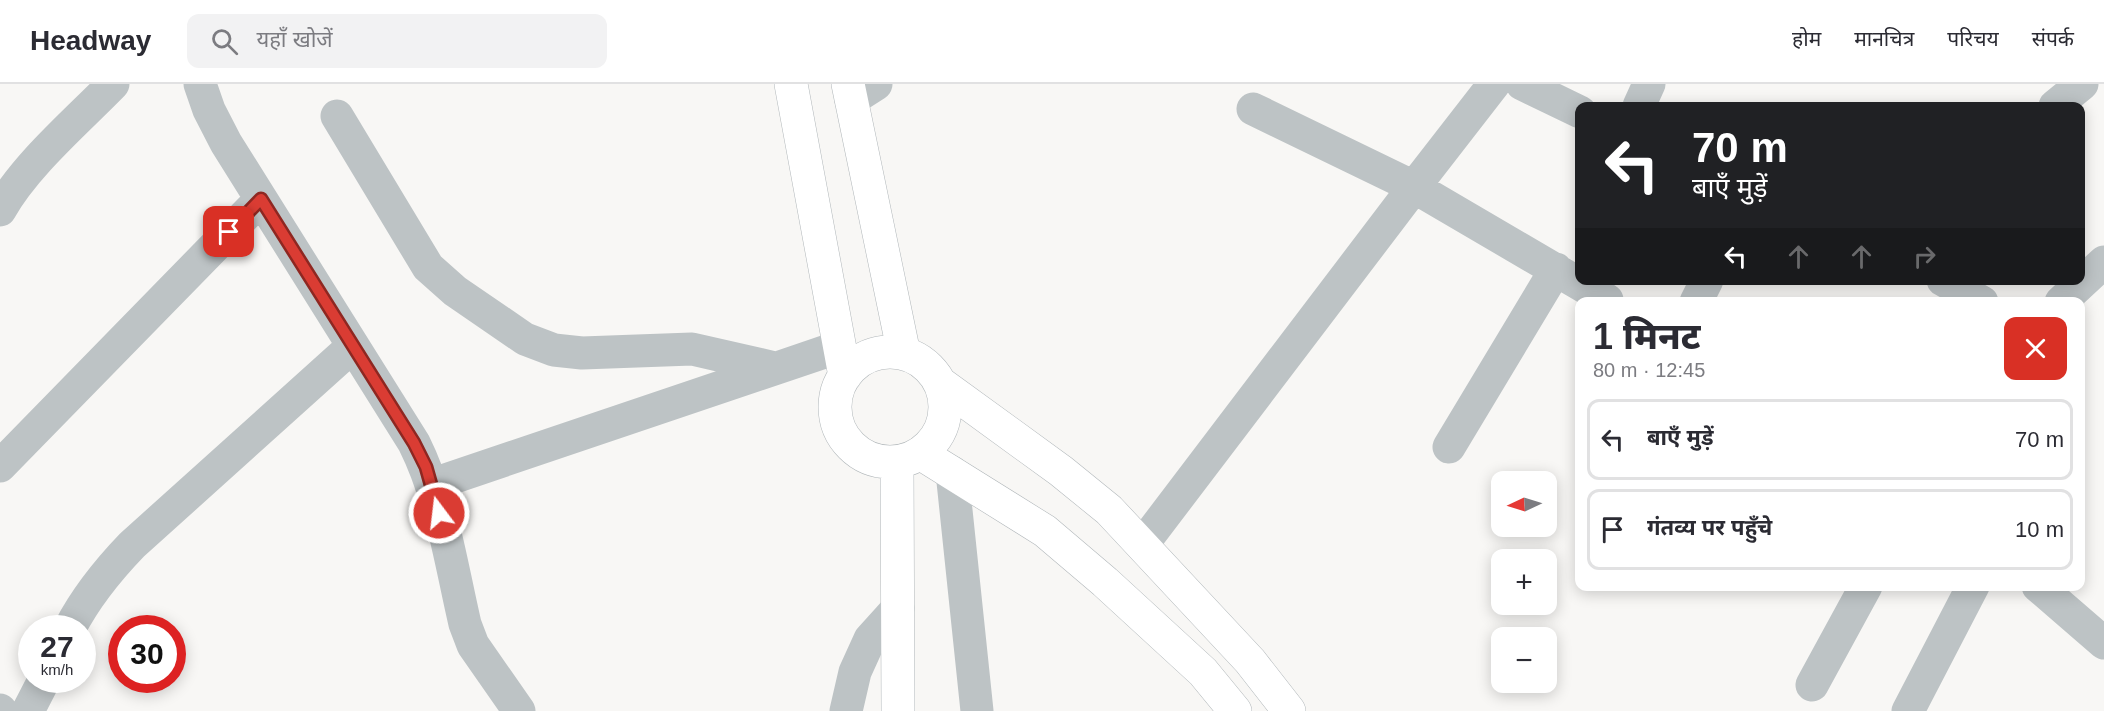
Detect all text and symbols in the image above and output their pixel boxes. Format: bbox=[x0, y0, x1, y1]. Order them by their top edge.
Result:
search box bbox=[187, 14, 607, 68]
text: Headway bbox=[30, 25, 151, 56]
icon: search bbox=[208, 25, 241, 58]
text: यहाँ खोजें bbox=[256, 27, 333, 52]
text: होम bbox=[1792, 27, 1821, 50]
text: मानचित्र bbox=[1854, 27, 1914, 50]
text: परिचय bbox=[1947, 27, 1999, 50]
text: संपर्क bbox=[2032, 27, 2074, 50]
text: 70 m bbox=[1692, 124, 1788, 171]
icon: left bbox=[1593, 126, 1671, 204]
text: बाएँ मुड़ें bbox=[1692, 173, 1767, 203]
pin bbox=[203, 206, 254, 257]
icon: arrive bbox=[212, 215, 245, 248]
icon: left bbox=[1719, 240, 1752, 273]
icon: ahead bbox=[1782, 240, 1815, 273]
icon: ahead bbox=[1845, 240, 1878, 273]
icon: right bbox=[1908, 240, 1941, 273]
text: 1 मिनट bbox=[1593, 316, 1701, 357]
button: close bbox=[2004, 317, 2067, 380]
text: 80 m · 12:45 bbox=[1593, 359, 1705, 381]
icon: left bbox=[1596, 423, 1629, 456]
text: बाएँ मुड़ें bbox=[1647, 425, 1713, 450]
text: 70 m bbox=[2015, 427, 2064, 452]
north arrow bbox=[1491, 471, 1557, 537]
map controls bbox=[1491, 471, 1557, 693]
position arrow bbox=[407, 481, 471, 545]
icon: arrive bbox=[1596, 513, 1629, 546]
text: गंतव्य पर पहुँचे bbox=[1647, 515, 1772, 540]
text: 10 m bbox=[2015, 517, 2064, 542]
button: + bbox=[1491, 549, 1557, 615]
speed limit sign: 30 bbox=[108, 615, 186, 693]
button: − bbox=[1491, 627, 1557, 693]
text: 27 bbox=[40, 630, 74, 663]
text: km/h bbox=[41, 661, 73, 678]

